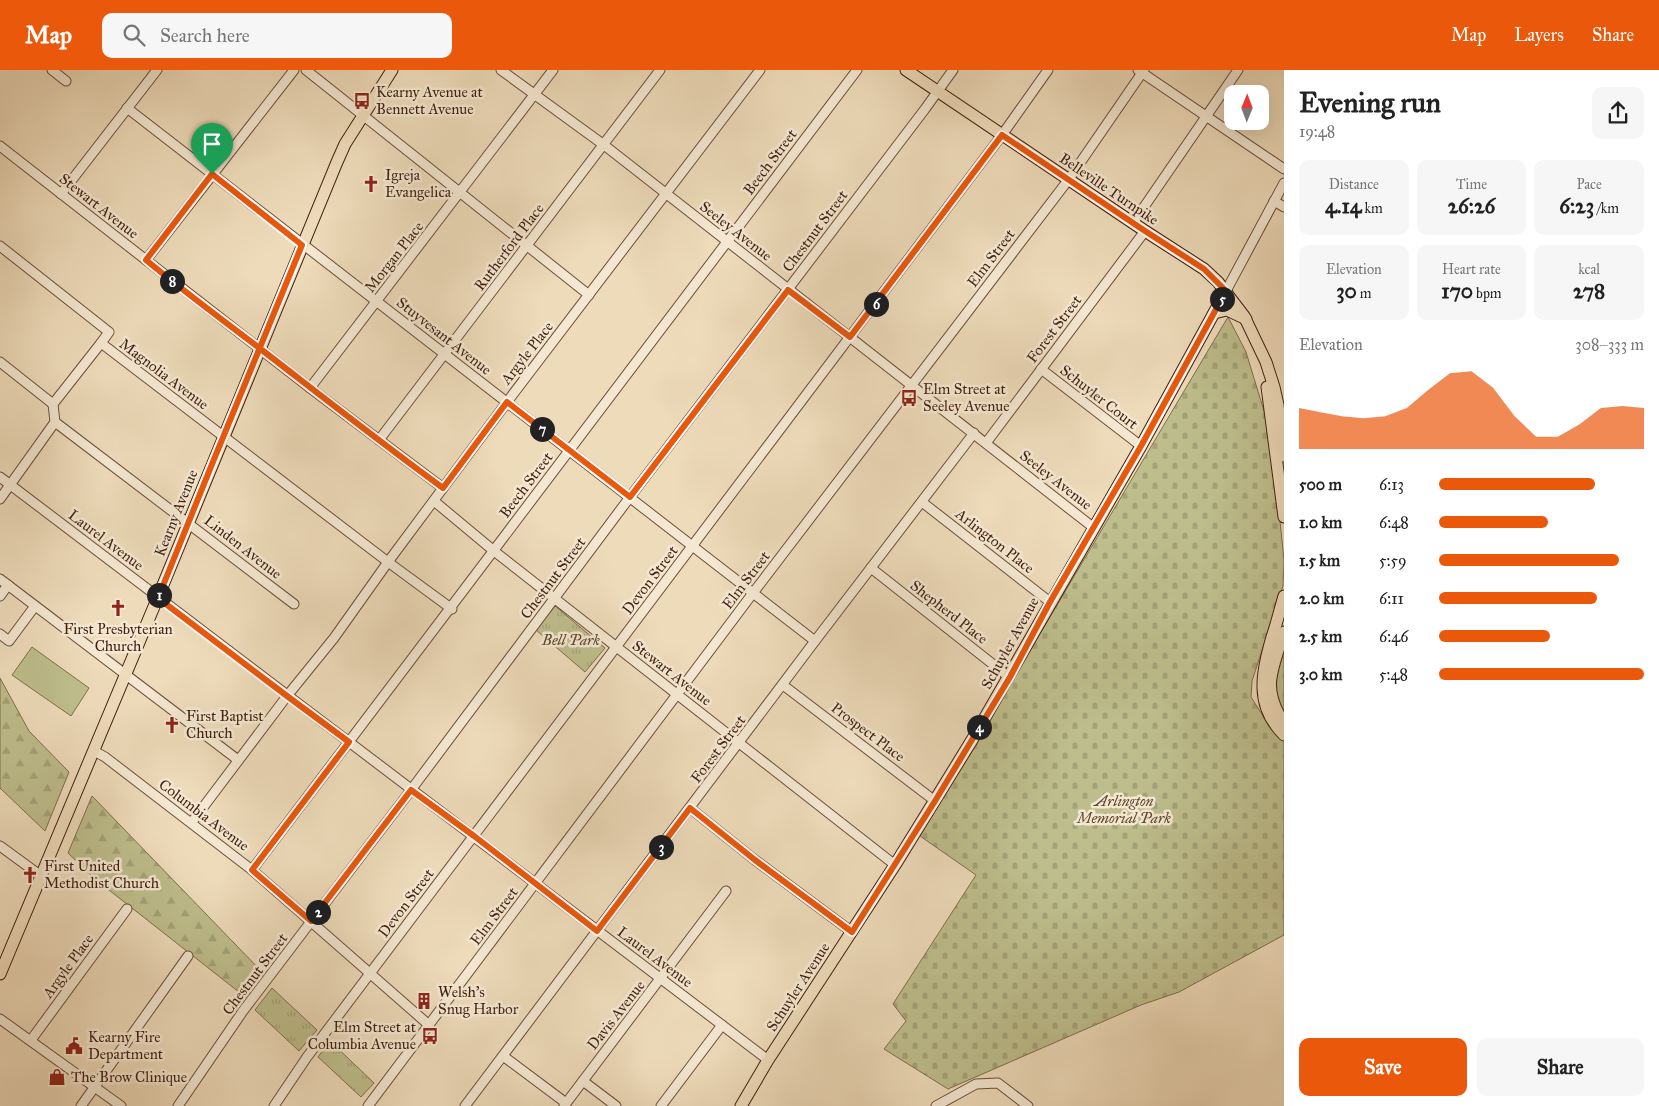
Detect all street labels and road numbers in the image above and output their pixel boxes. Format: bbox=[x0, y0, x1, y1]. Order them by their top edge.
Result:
street label: Beech Street bbox=[739, 125, 801, 198]
street label: Belleville Turnpike bbox=[1056, 149, 1162, 229]
street label: Stewart Avenue bbox=[56, 170, 142, 242]
street label: Chestnut Street bbox=[779, 186, 852, 275]
street label: Seeley Avenue bbox=[696, 197, 776, 265]
street label: Rutherford Place bbox=[470, 200, 548, 294]
street label: Morgan Place bbox=[361, 218, 427, 296]
street label: Elm Street bbox=[963, 225, 1019, 291]
street label: Forest Street bbox=[1023, 291, 1086, 366]
street label: Stuyvesant Avenue bbox=[393, 293, 495, 379]
street label: Argyle Place bbox=[496, 318, 557, 389]
street label: Magnolia Avenue bbox=[116, 335, 212, 413]
street label: Schuyler Court bbox=[1056, 361, 1142, 433]
street label: Seeley Avenue bbox=[1016, 446, 1096, 514]
street label: Beech Street bbox=[495, 448, 557, 521]
street label: Kearny Avenue bbox=[150, 467, 202, 559]
street label: Arlington Place bbox=[951, 504, 1038, 577]
street label: Laurel Avenue bbox=[65, 506, 147, 574]
street label: Linden Avenue bbox=[201, 511, 285, 583]
street label: Chestnut Street bbox=[517, 533, 590, 622]
street label: Devon Street bbox=[618, 542, 682, 618]
street label: Elm Street bbox=[718, 547, 774, 613]
street label: Shepherd Place bbox=[907, 576, 991, 648]
street label: Schuyler Avenue bbox=[977, 594, 1043, 692]
street label: Stewart Avenue bbox=[629, 637, 715, 709]
street label: Prospect Place bbox=[828, 699, 908, 765]
street label: Forest Street bbox=[687, 711, 750, 786]
street label: Columbia Avenue bbox=[155, 775, 253, 855]
street label: Devon Street bbox=[374, 865, 438, 941]
street label: Elm Street bbox=[466, 883, 522, 949]
street label: Laurel Avenue bbox=[614, 923, 696, 991]
street label: Chestnut Street bbox=[219, 929, 292, 1018]
street label: Argyle Place bbox=[38, 930, 97, 1002]
street label: Schuyler Avenue bbox=[763, 939, 833, 1035]
street label: Davis Avenue bbox=[583, 977, 649, 1053]

